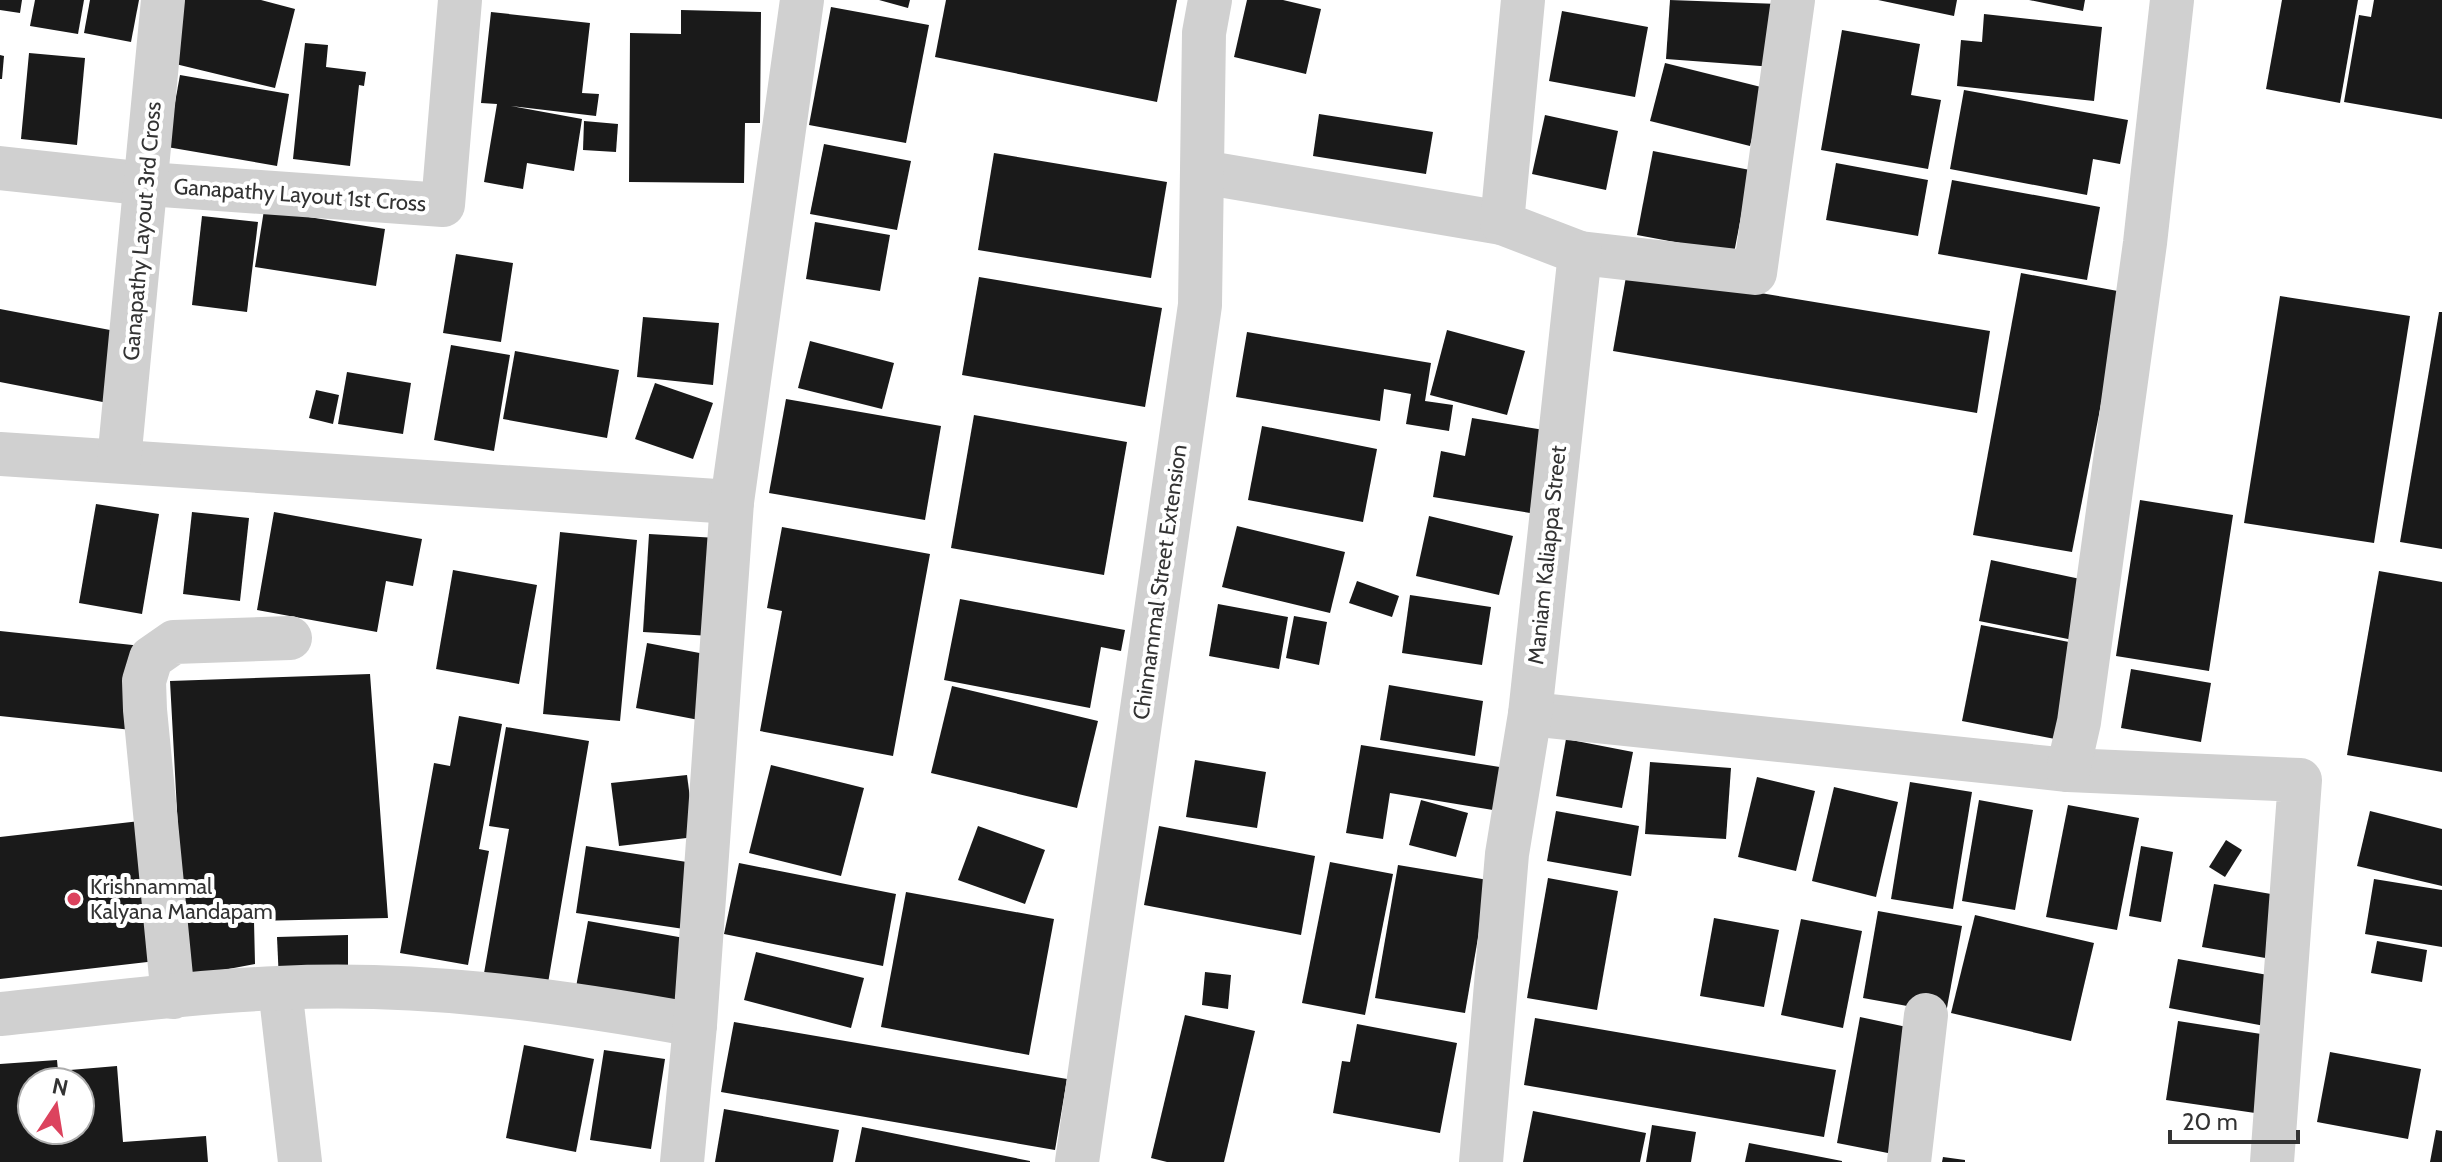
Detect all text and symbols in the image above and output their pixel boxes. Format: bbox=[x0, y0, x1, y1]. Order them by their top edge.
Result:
street label: Ganapathy Layout 3rd Cross bbox=[117, 100, 167, 362]
street label: Ganapathy Layout 1st Cross bbox=[173, 173, 427, 217]
street label: Chinnammal Street Extension bbox=[1127, 443, 1193, 721]
street label: Maniam Kaliappa Street bbox=[1522, 444, 1572, 666]
place label: Krishnammal Kalyana Mandapam bbox=[90, 873, 273, 925]
marker: Krishnammal Kalyana Mandapam bbox=[65, 890, 83, 908]
north arrow bbox=[16, 1066, 96, 1146]
text: N bbox=[50, 1072, 70, 1102]
scale bar bbox=[2170, 1094, 2298, 1144]
text: 20 m bbox=[2182, 1107, 2238, 1136]

